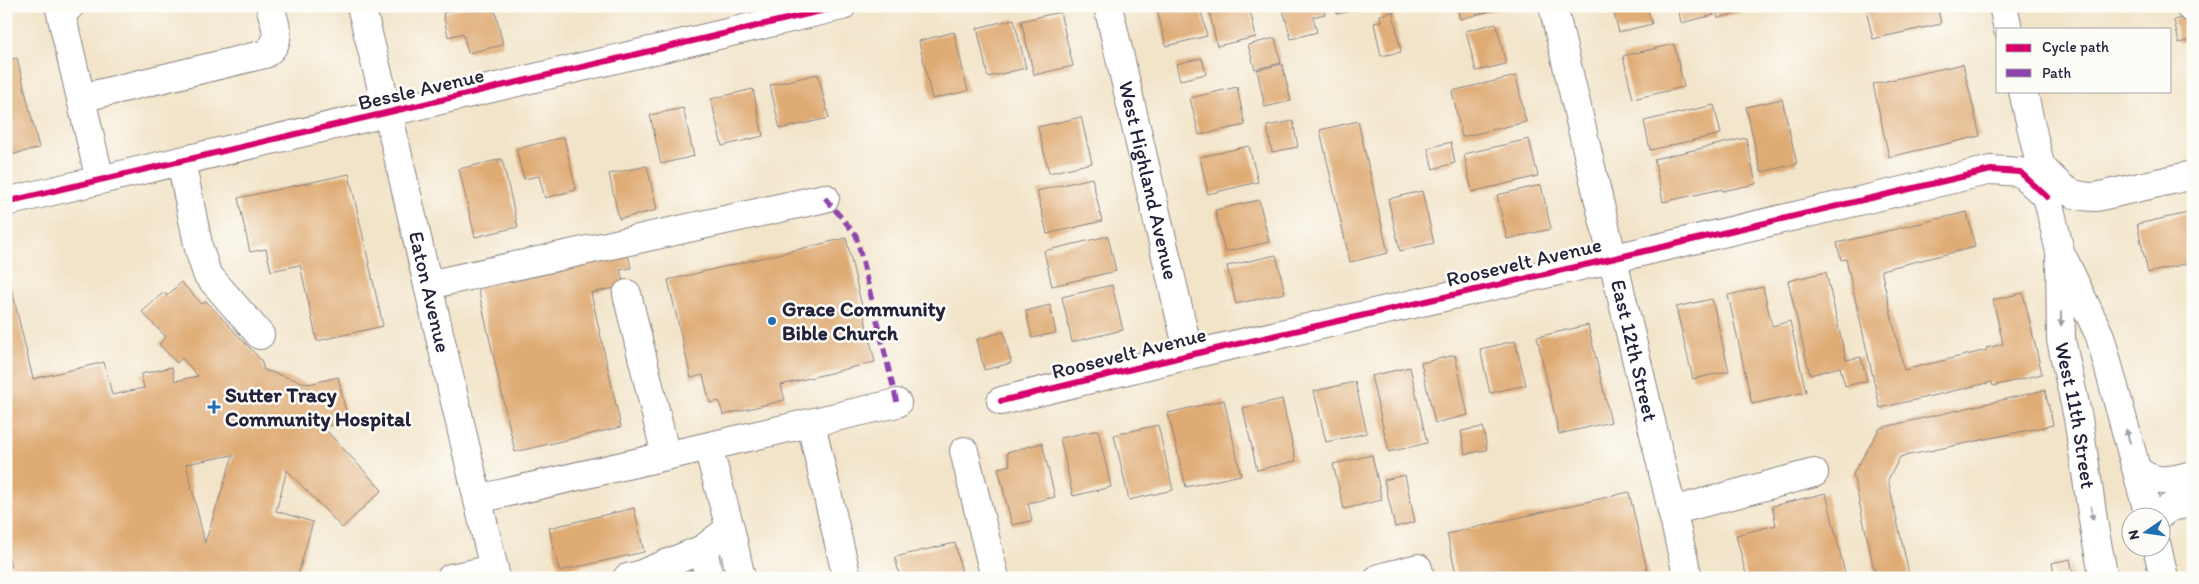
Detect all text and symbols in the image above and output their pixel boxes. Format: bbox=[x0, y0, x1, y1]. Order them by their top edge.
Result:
legend bbox=[1996, 28, 2172, 92]
text: Cycle path bbox=[2042, 38, 2109, 56]
street label: Bessle Avenue bbox=[355, 62, 486, 115]
text: Path bbox=[2042, 64, 2071, 82]
street label: West Highland Avenue bbox=[1114, 79, 1184, 282]
street label: Eaton Avenue bbox=[404, 229, 456, 355]
street label: Roosevelt Avenue bbox=[1444, 232, 1604, 292]
street label: East 12th Street bbox=[1606, 277, 1664, 424]
place label: Grace Community Bible Church bbox=[782, 296, 946, 345]
one-way arrow bbox=[2057, 311, 2065, 327]
marker: Grace Community Bible Church bbox=[766, 315, 778, 327]
street label: Roosevelt Avenue bbox=[1049, 321, 1209, 384]
street label: West 11th Street bbox=[2050, 340, 2101, 490]
place label: Sutter Tracy Community Hospital bbox=[225, 382, 412, 432]
marker: Sutter Tracy Community Hospital bbox=[207, 400, 221, 414]
one-way arrow bbox=[2124, 428, 2132, 443]
one-way arrow bbox=[2088, 506, 2096, 522]
north arrow bbox=[2122, 506, 2172, 556]
text: N bbox=[2124, 528, 2143, 541]

